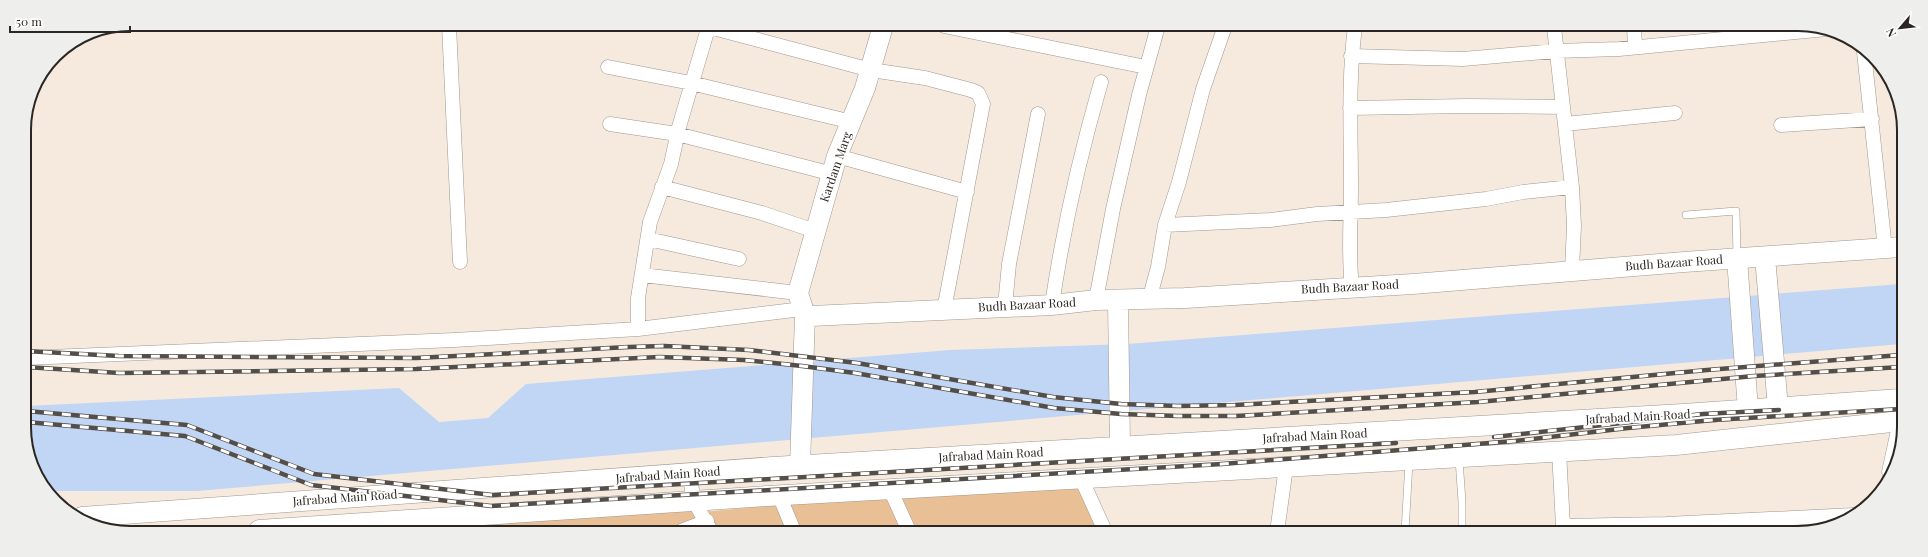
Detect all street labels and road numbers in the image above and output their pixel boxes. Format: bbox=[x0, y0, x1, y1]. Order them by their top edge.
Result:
street label: Kardam Marg bbox=[816, 129, 855, 204]
street label: Budh Bazaar Road bbox=[1625, 251, 1723, 273]
street label: Budh Bazaar Road bbox=[1301, 275, 1399, 297]
street label: Budh Bazaar Road bbox=[978, 293, 1076, 315]
street label: Jafrabad Main Road bbox=[1584, 405, 1691, 427]
street label: Jafrabad Main Road bbox=[1261, 424, 1368, 446]
street label: Jafrabad Main Road bbox=[937, 443, 1044, 465]
street label: Jafrabad Main Road bbox=[614, 462, 721, 486]
street label: Jafrabad Main Road bbox=[291, 485, 398, 509]

